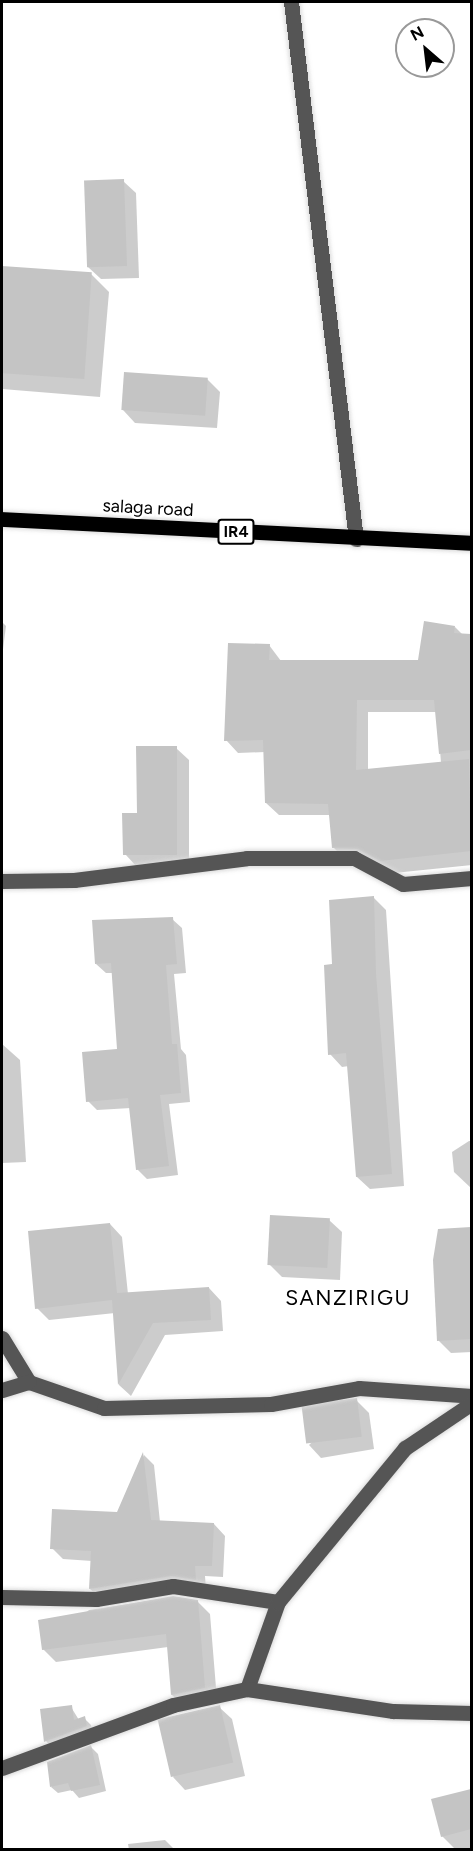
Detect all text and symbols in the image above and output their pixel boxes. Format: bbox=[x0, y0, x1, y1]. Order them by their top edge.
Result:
north arrow bbox=[395, 18, 455, 78]
text: N bbox=[407, 22, 427, 45]
street label: salaga road bbox=[102, 495, 194, 521]
road number: IR4 bbox=[216, 519, 256, 545]
district label: SANZIRIGU bbox=[285, 1285, 411, 1311]

